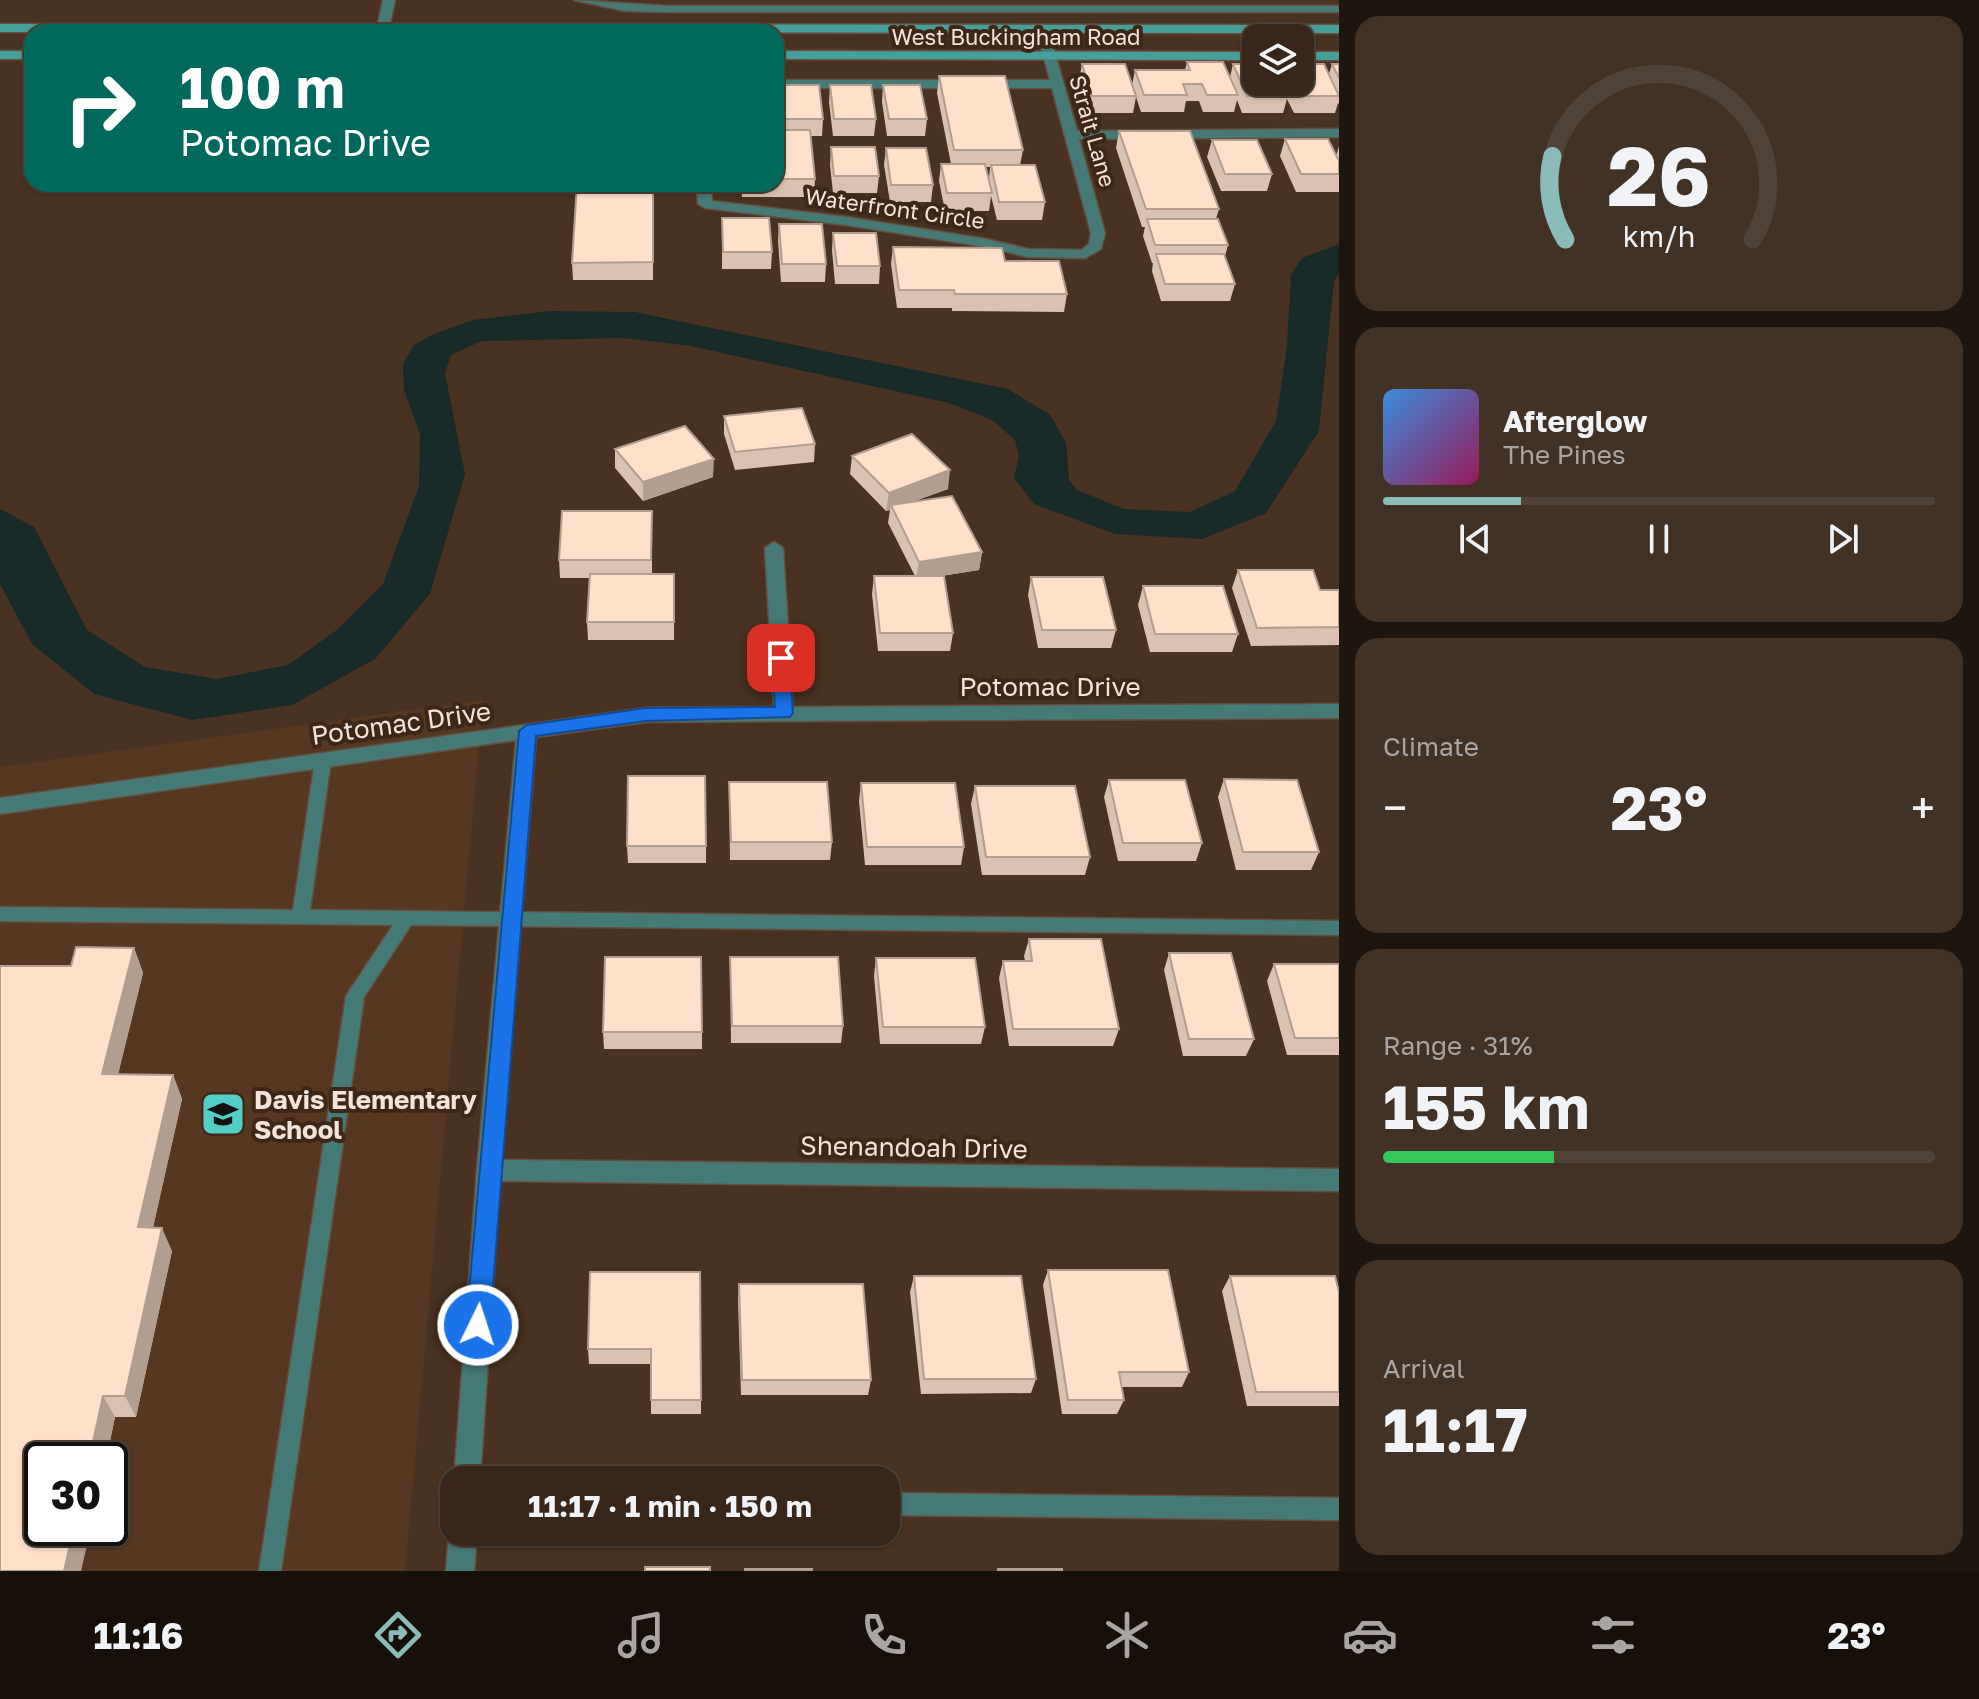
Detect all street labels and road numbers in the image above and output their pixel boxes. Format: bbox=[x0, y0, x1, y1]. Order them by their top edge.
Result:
street label: West Buckingham Road bbox=[891, 23, 1141, 50]
street label: Strait Lane bbox=[1064, 72, 1122, 190]
street label: Waterfront Circle bbox=[803, 182, 987, 234]
street label: Potomac Drive bbox=[959, 671, 1141, 702]
street label: Potomac Drive bbox=[309, 695, 493, 751]
street label: Shenandoah Drive bbox=[800, 1130, 1028, 1164]

